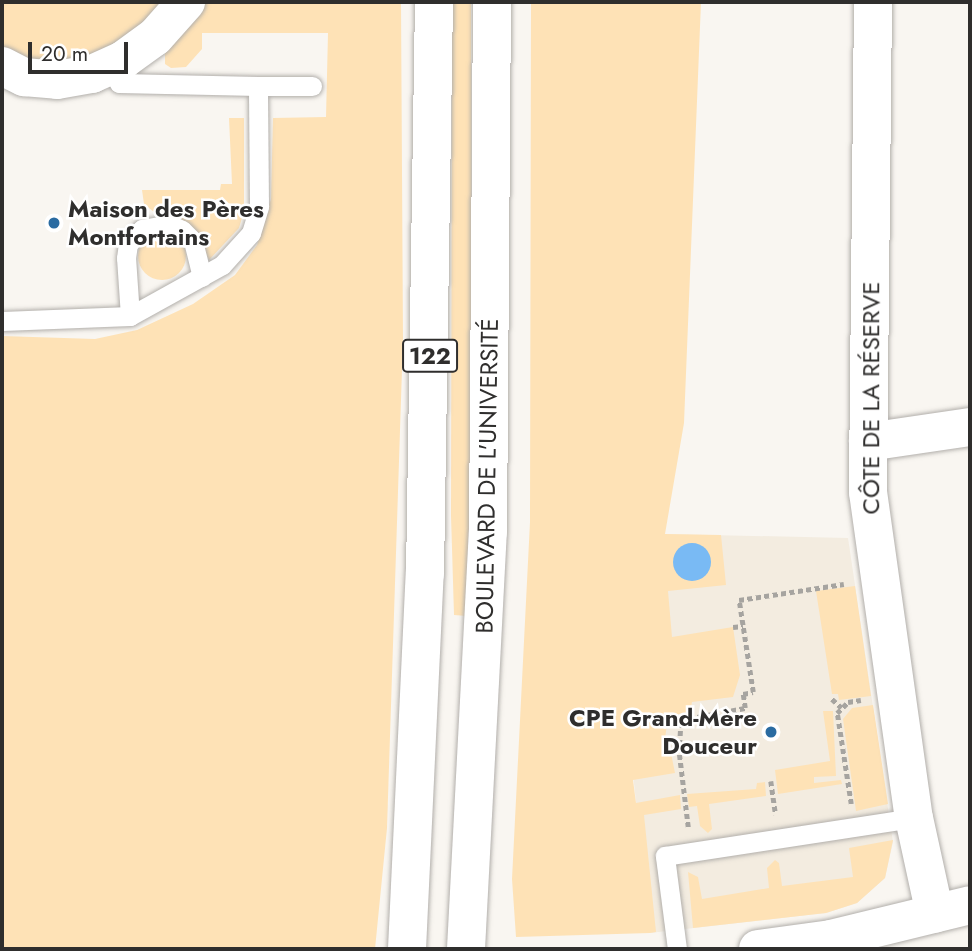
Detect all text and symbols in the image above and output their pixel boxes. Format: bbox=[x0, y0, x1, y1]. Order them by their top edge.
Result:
scale bar bbox=[32, 28, 131, 72]
text: 20 m bbox=[41, 39, 88, 69]
place label: Maison des Pères Montfortains bbox=[68, 195, 264, 251]
marker: Maison des Pères Montfortains bbox=[46, 215, 62, 231]
street label: CÔTE DE LA RÉSERVE bbox=[857, 282, 885, 514]
street label: BOULEVARD DE L'UNIVERSITÉ bbox=[470, 318, 504, 634]
road number: 122 bbox=[402, 336, 458, 376]
place label: CPE Grand-Mère Douceur bbox=[569, 704, 757, 760]
marker: CPE Grand-Mère Douceur bbox=[763, 724, 779, 740]

